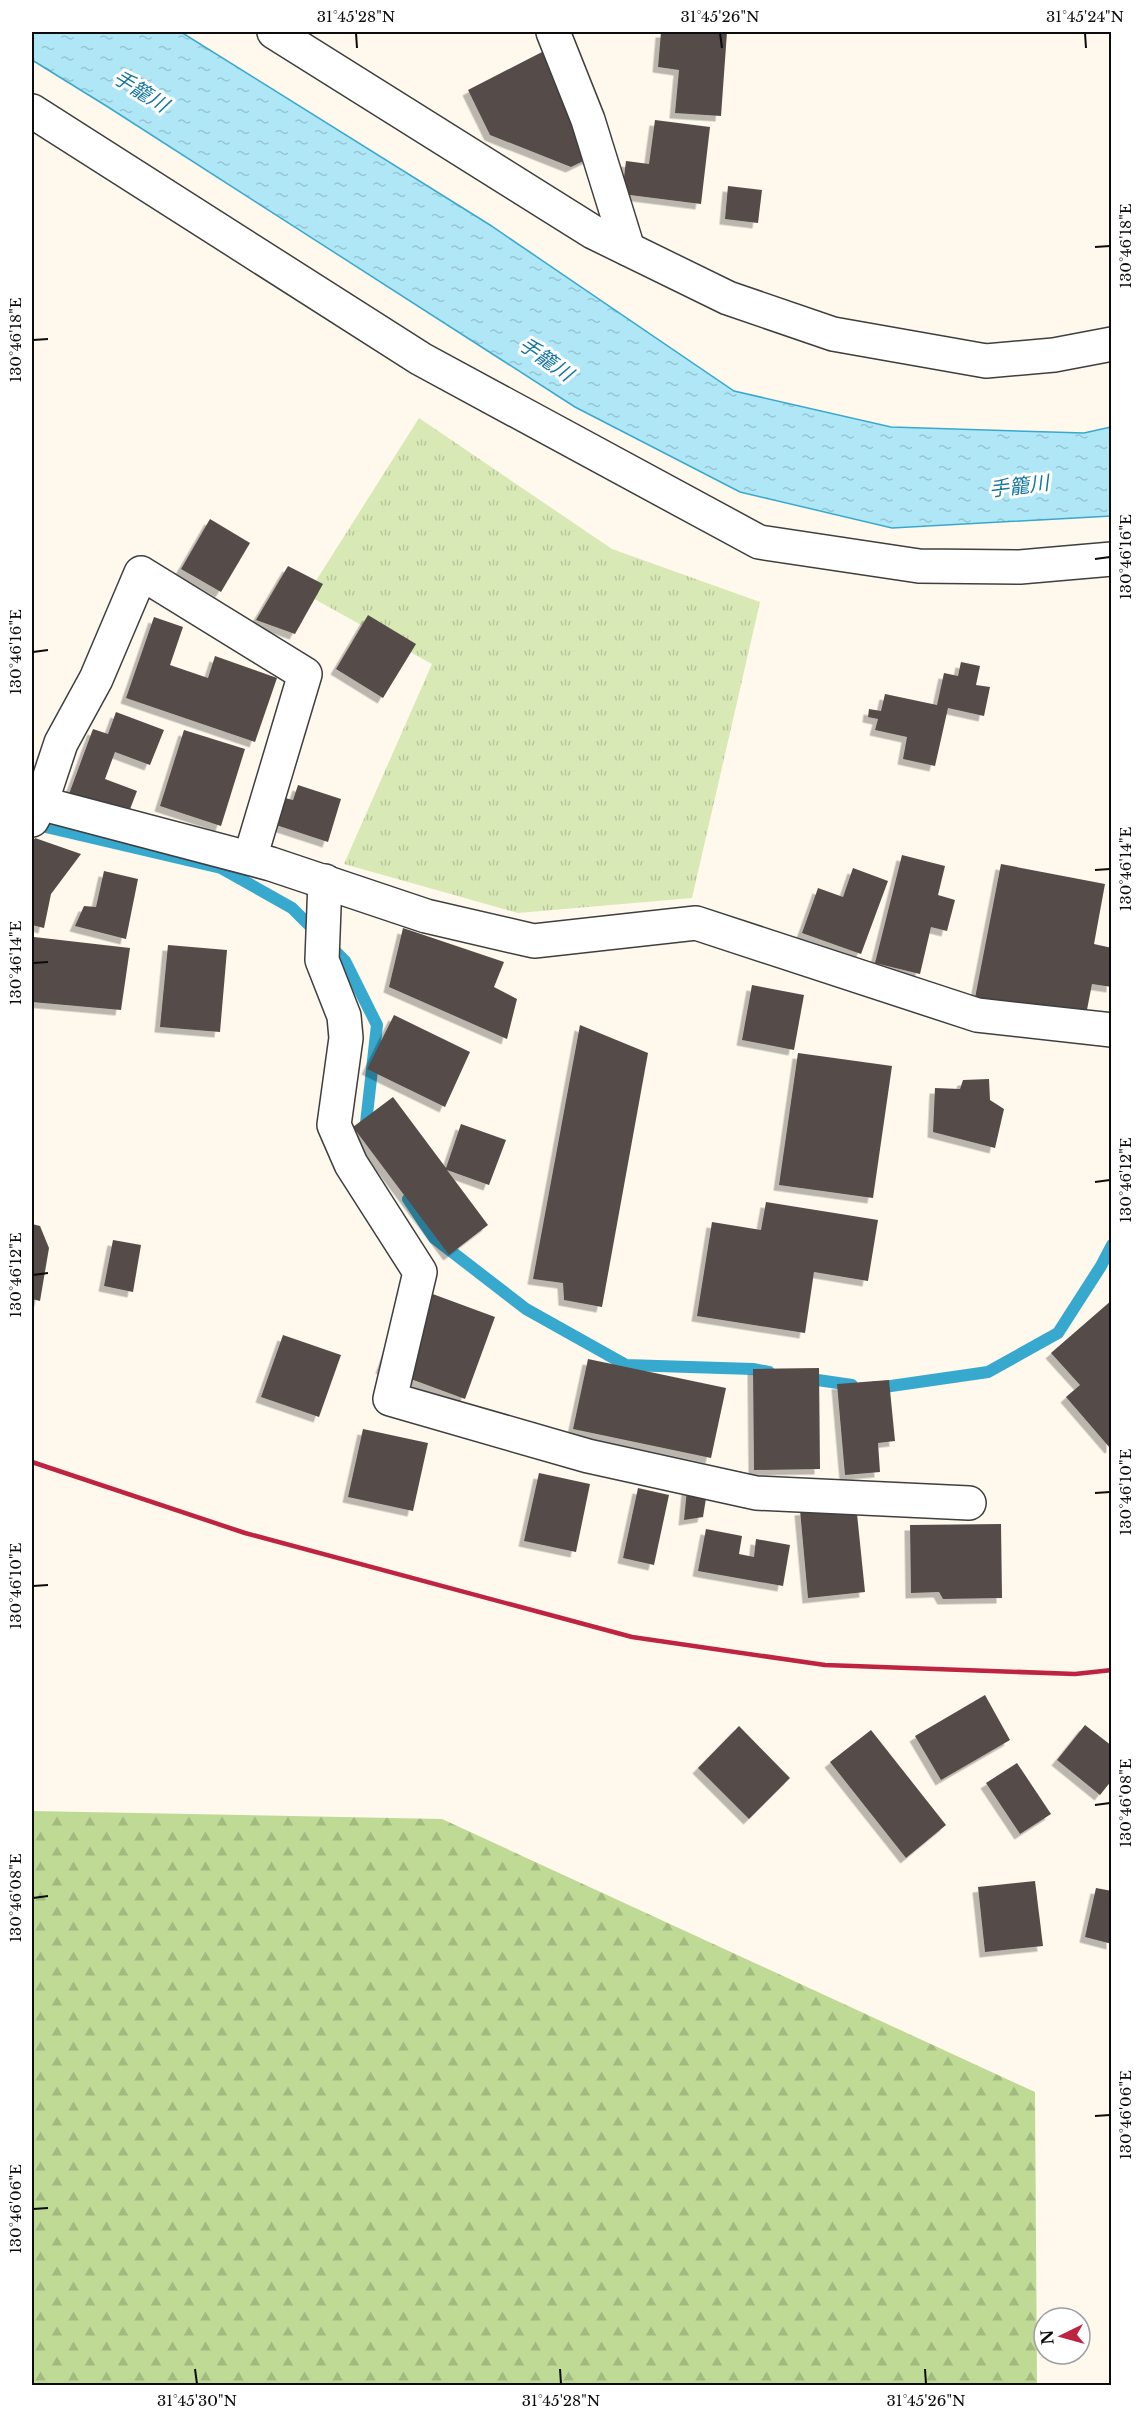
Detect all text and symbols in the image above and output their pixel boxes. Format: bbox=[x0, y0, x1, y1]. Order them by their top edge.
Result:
text: 31°45'28"N bbox=[317, 7, 395, 26]
text: 31°45'26"N bbox=[680, 7, 760, 26]
text: 31°45'24"N bbox=[1046, 7, 1124, 26]
water label: 手籠川 bbox=[109, 65, 174, 118]
text: 130°46'18"E bbox=[1116, 203, 1135, 289]
text: 130°46'18"E bbox=[6, 297, 25, 383]
water label: 手籠川 bbox=[515, 332, 579, 387]
water label: 手籠川 bbox=[988, 470, 1052, 502]
text: 130°46'16"E bbox=[1116, 514, 1135, 600]
text: 130°46'16"E bbox=[6, 609, 25, 695]
text: 130°46'14"E bbox=[1116, 827, 1135, 911]
text: 130°46'14"E bbox=[6, 921, 25, 1005]
text: 130°46'12"E bbox=[1116, 1137, 1135, 1223]
text: 130°46'12"E bbox=[6, 1232, 25, 1318]
text: 130°46'10"E bbox=[1116, 1449, 1135, 1535]
text: 130°46'10"E bbox=[6, 1543, 25, 1629]
text: 130°46'08"E bbox=[1116, 1758, 1135, 1848]
text: 130°46'08"E bbox=[6, 1853, 25, 1943]
text: 130°46'06"E bbox=[1116, 2070, 1135, 2160]
text: 130°46'06"E bbox=[6, 2164, 25, 2254]
north arrow bbox=[1032, 2306, 1092, 2366]
text: N bbox=[1036, 2329, 1058, 2346]
text: 31°45'30"N bbox=[157, 2391, 237, 2410]
text: 31°45'28"N bbox=[522, 2391, 600, 2410]
text: 31°45'26"N bbox=[886, 2391, 966, 2410]

